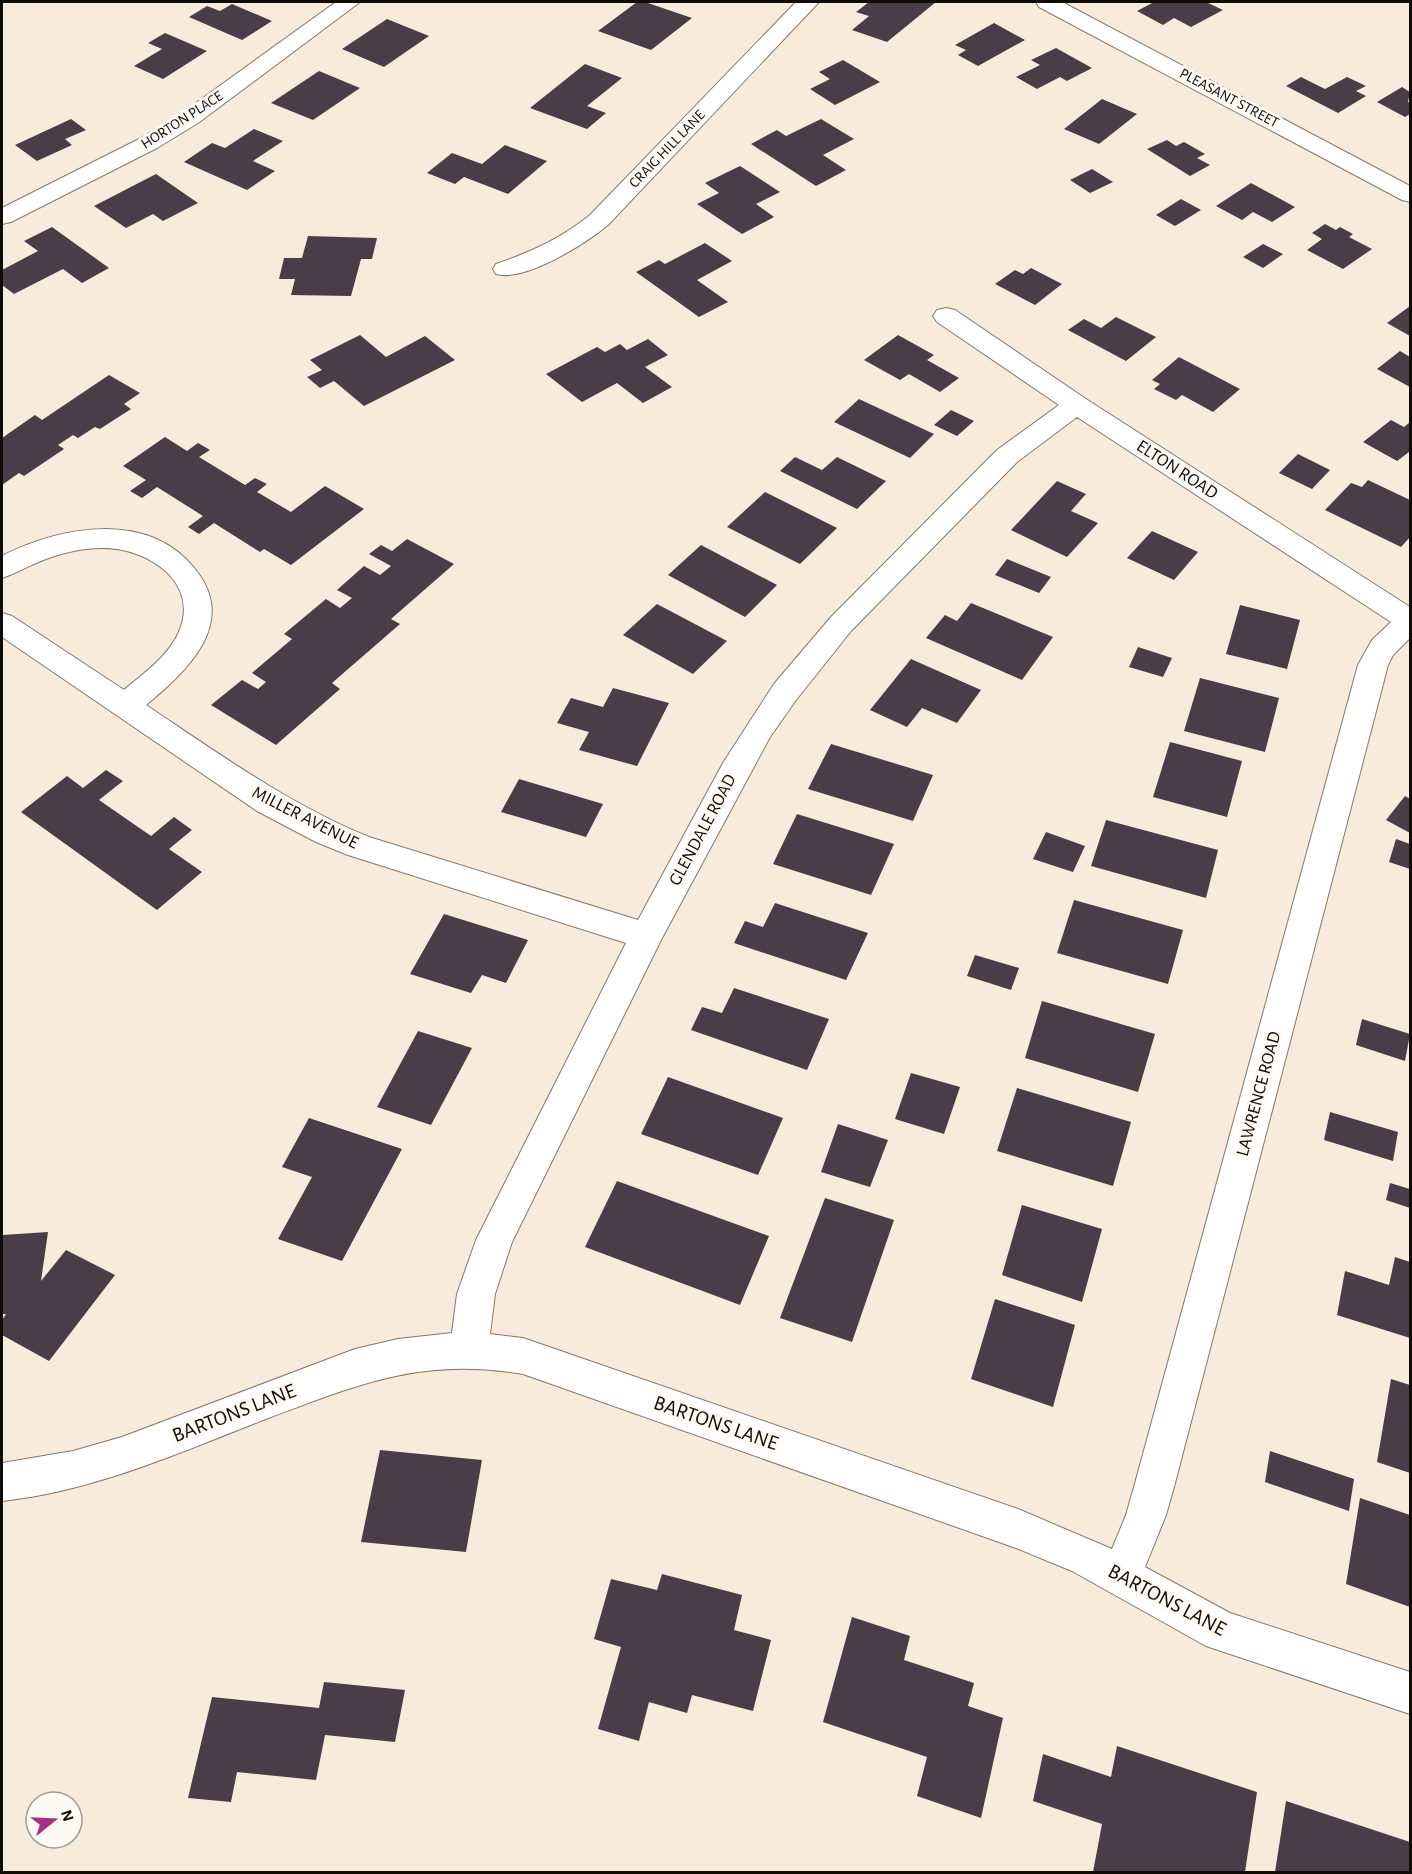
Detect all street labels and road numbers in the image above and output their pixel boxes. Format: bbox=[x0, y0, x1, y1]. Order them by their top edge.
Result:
street label: PLEASANT STREET bbox=[1177, 66, 1282, 131]
street label: HORTON PLACE bbox=[139, 88, 225, 152]
street label: CRAIG HILL LANE bbox=[626, 107, 708, 191]
street label: ELTON ROAD bbox=[1133, 437, 1221, 503]
street label: GLENDALE ROAD bbox=[666, 771, 740, 889]
street label: MILLER AVENUE bbox=[249, 783, 361, 853]
street label: LAWRENCE ROAD bbox=[1234, 1030, 1284, 1158]
street label: BARTONS LANE bbox=[169, 1380, 299, 1446]
street label: BARTONS LANE bbox=[651, 1392, 781, 1454]
street label: BARTONS LANE bbox=[1105, 1560, 1229, 1640]

